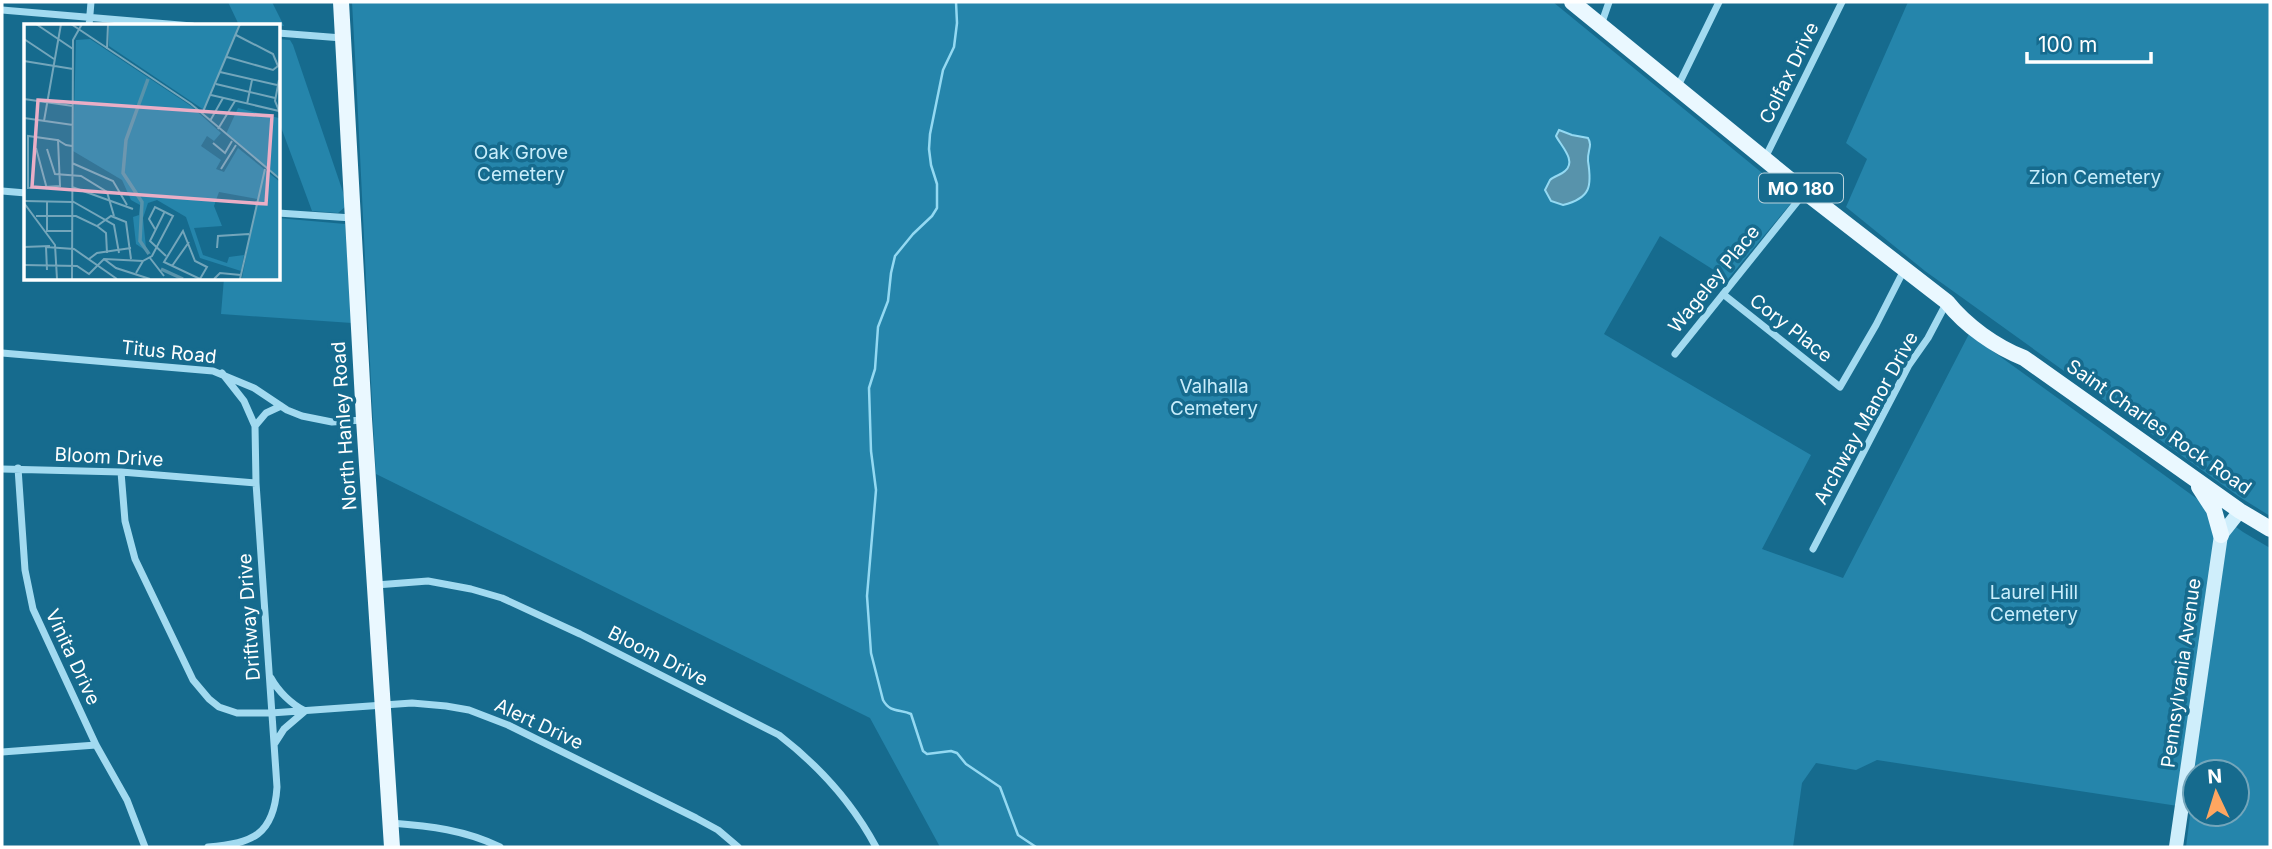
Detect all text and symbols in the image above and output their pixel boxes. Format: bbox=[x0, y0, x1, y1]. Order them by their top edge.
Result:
street label: Colfax Drive bbox=[1755, 18, 1823, 128]
scale bar bbox=[2027, 21, 2151, 65]
inset map bbox=[24, 24, 280, 280]
text: 100 m bbox=[2038, 32, 2097, 57]
park label: Oak Grove Cemetery bbox=[474, 141, 568, 186]
park label: Zion Cemetery bbox=[2029, 166, 2162, 189]
road number: MO 180 bbox=[1759, 174, 1843, 202]
street label: Wageley Place bbox=[1664, 221, 1764, 337]
street label: Cory Place bbox=[1745, 289, 1837, 367]
street label: Archway Manor Drive bbox=[1809, 328, 1923, 508]
street label: Titus Road bbox=[120, 336, 218, 368]
street label: North Hanley Road bbox=[327, 341, 361, 511]
street label: Saint Charles Rock Road bbox=[2062, 354, 2256, 500]
park label: Valhalla Cemetery bbox=[1170, 375, 1258, 420]
street label: Bloom Drive bbox=[54, 443, 164, 471]
street label: Driftway Drive bbox=[233, 552, 265, 682]
street label: Pennsylvania Avenue bbox=[2156, 577, 2206, 769]
park label: Laurel Hill Cemetery bbox=[1990, 581, 2078, 626]
street label: Vinita Drive bbox=[41, 605, 105, 709]
street label: Bloom Drive bbox=[604, 621, 712, 691]
street label: Alert Drive bbox=[491, 694, 587, 754]
north arrow bbox=[2181, 758, 2251, 828]
text: N bbox=[2207, 765, 2223, 789]

